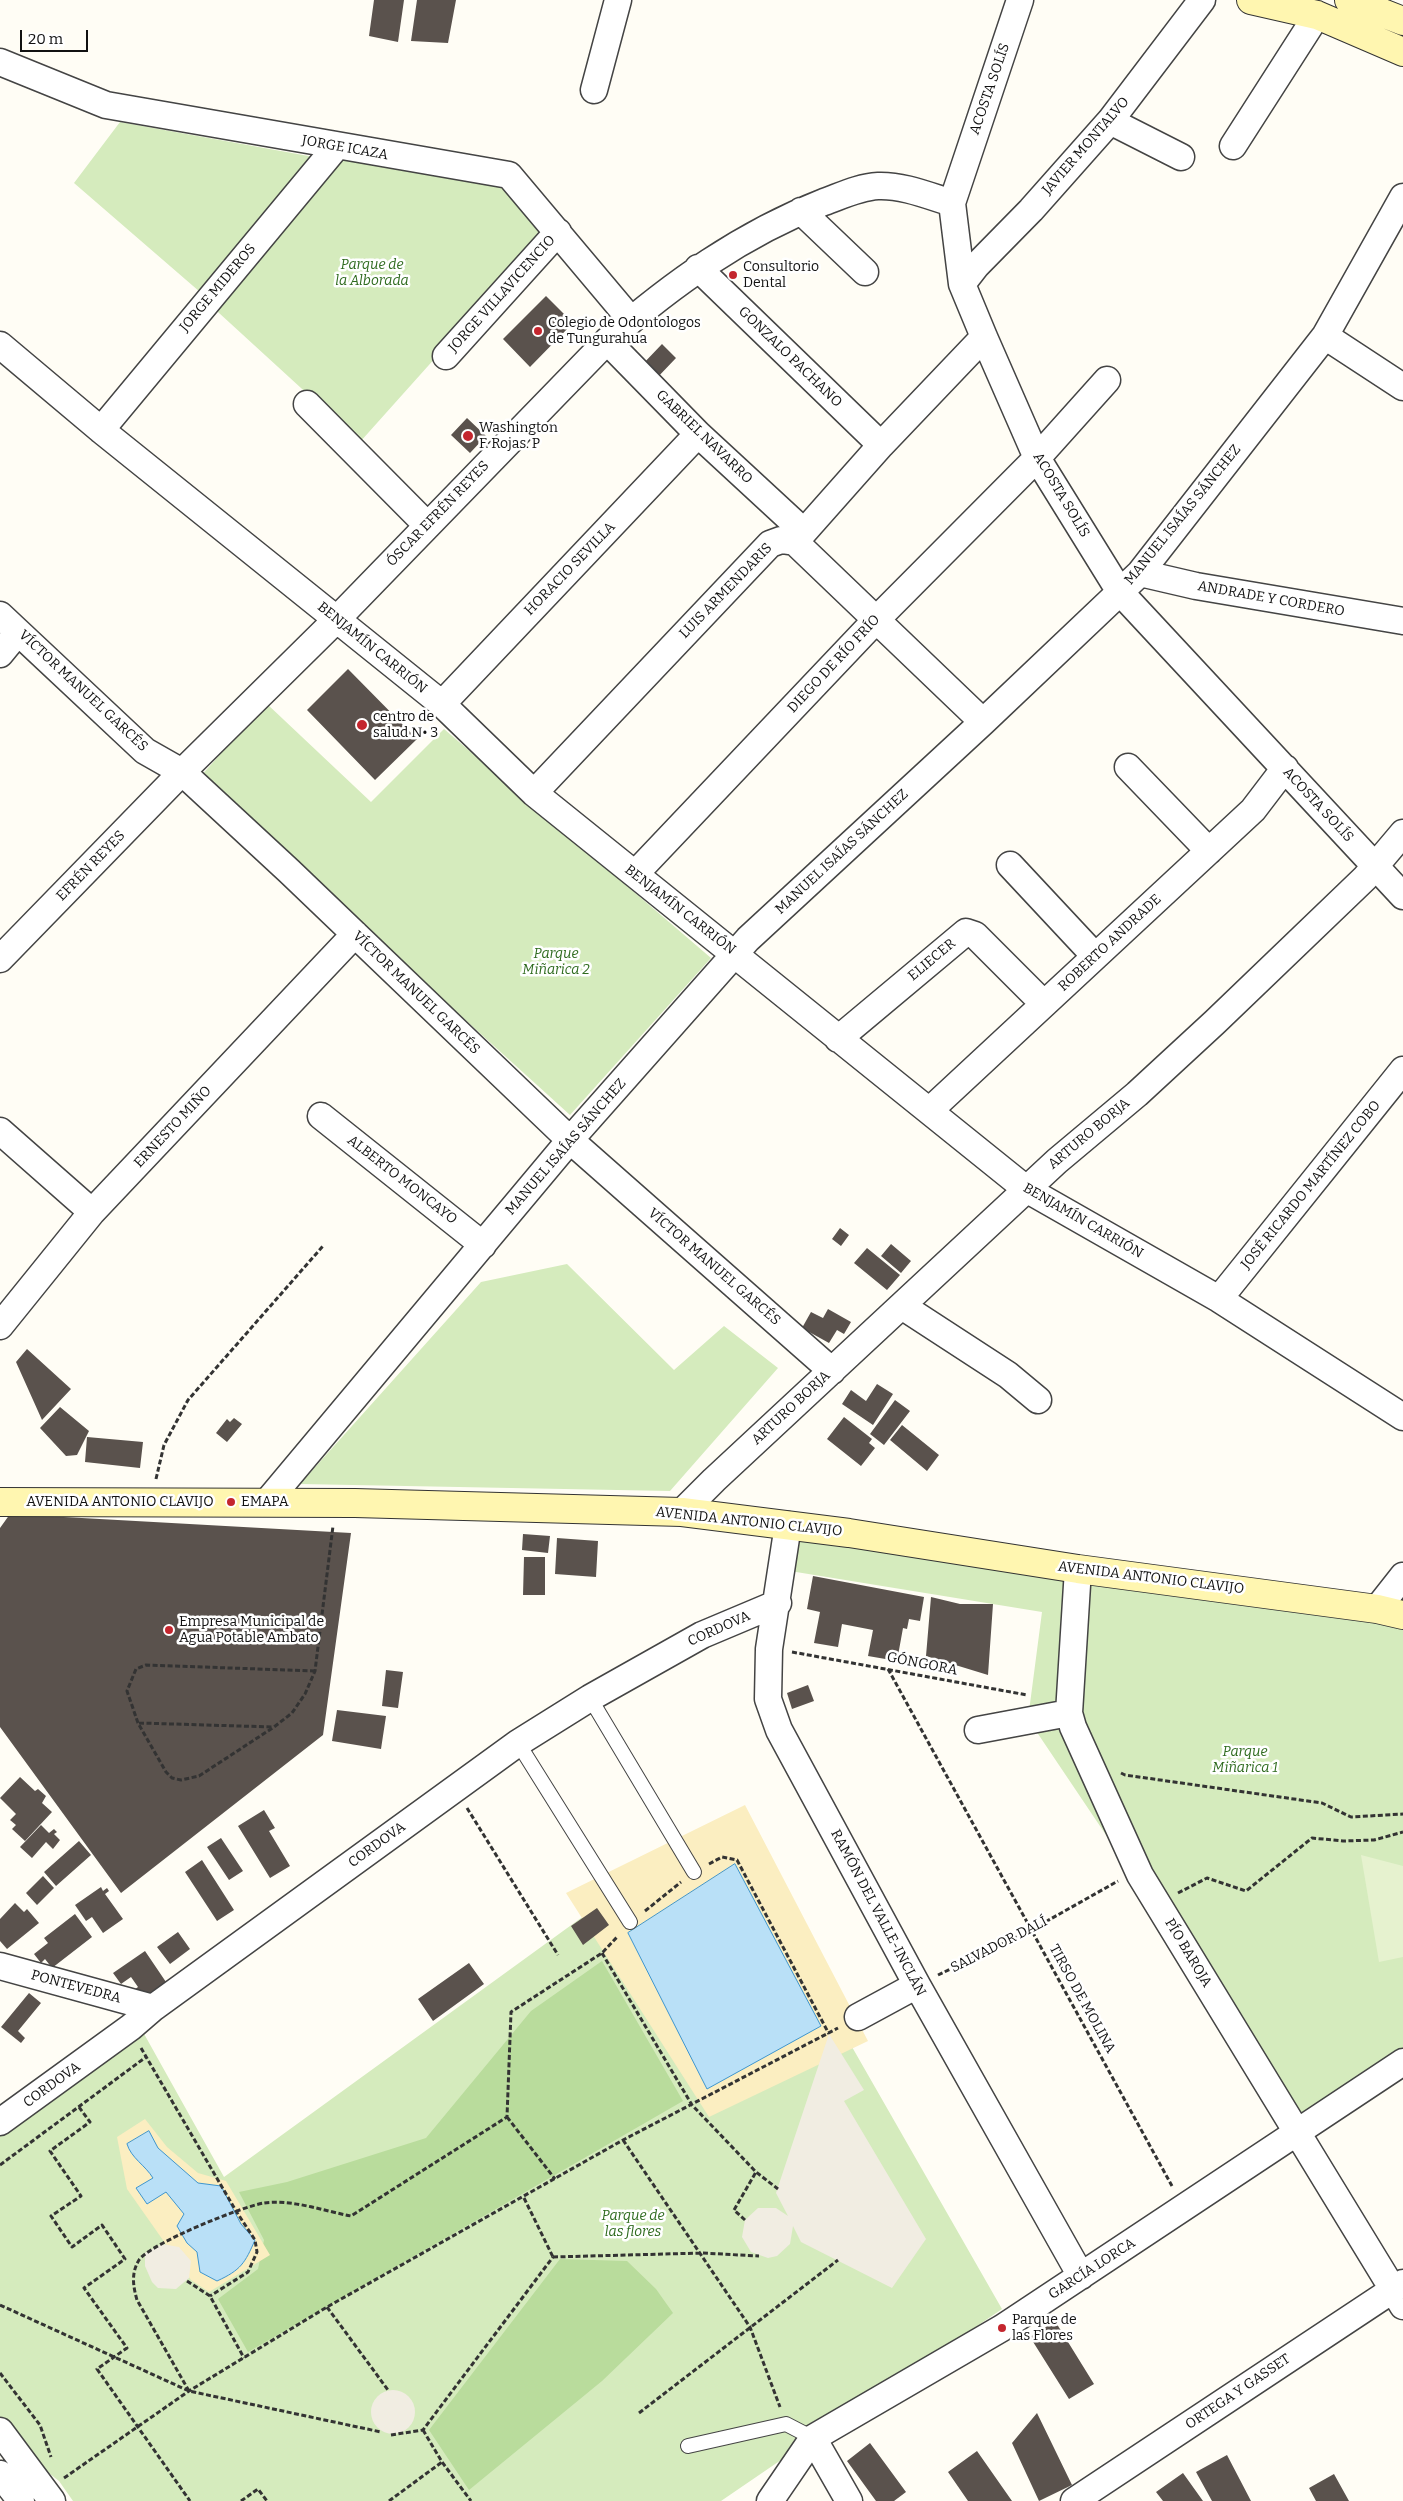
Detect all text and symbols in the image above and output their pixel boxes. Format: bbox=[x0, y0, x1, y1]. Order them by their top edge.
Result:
scale bar bbox=[22, 20, 90, 52]
text: 20 m bbox=[28, 30, 63, 48]
street label: ACOSTA SOLÍS bbox=[966, 41, 1014, 137]
street label: JAVIER MONTALVO bbox=[1039, 94, 1133, 198]
street label: JORGE ICAZA bbox=[301, 132, 389, 164]
street label: JORGE VILLAVICENCIO bbox=[445, 232, 559, 356]
street label: JORGE MIDEROS bbox=[176, 241, 260, 335]
park label: Parque de la Alborada bbox=[335, 257, 409, 290]
place label: Consultorio Dental bbox=[743, 259, 819, 292]
marker: Consultorio Dental bbox=[727, 269, 739, 281]
street label: GONZALO PACHANO bbox=[735, 303, 845, 411]
place label: Colegio de Odontologos de Tungurahua bbox=[548, 315, 701, 348]
marker: Colegio de Odontologos de Tungurahua bbox=[532, 325, 544, 337]
street label: GABRIEL NAVARRO bbox=[652, 387, 756, 487]
place label: Washington F. Rojas. P bbox=[479, 420, 558, 452]
marker: Washington F. Rojas. P bbox=[461, 429, 475, 443]
street label: MANUEL ISAÍAS SÁNCHEZ bbox=[1121, 442, 1245, 588]
street label: ACOSTA SOLÍS bbox=[1029, 450, 1093, 540]
street label: ÓSCAR EFRÉN REYES bbox=[383, 458, 493, 570]
street label: HORACIO SEVILLA bbox=[521, 519, 619, 619]
street label: LUIS ARMENDARIS bbox=[676, 540, 776, 642]
street label: ANDRADE Y CORDERO bbox=[1196, 578, 1346, 620]
street label: BENJAMÍN CARRIÓN bbox=[314, 599, 430, 697]
street label: DIEGO DE RÍO FRÍO bbox=[784, 611, 884, 717]
street label: VÍCTOR MANUEL GARCÉS bbox=[15, 627, 151, 755]
place label: centro de salud N• 3 bbox=[373, 709, 438, 742]
marker: centro de salud N• 3 bbox=[355, 718, 369, 732]
street label: ACOSTA SOLÍS bbox=[1279, 764, 1357, 846]
street label: MANUEL ISAÍAS SÁNCHEZ bbox=[772, 786, 912, 918]
street label: EFRÉN REYES bbox=[53, 827, 129, 905]
street label: BENJAMÍN CARRIÓN bbox=[621, 862, 739, 958]
street label: ROBERTO ANDRADE bbox=[1055, 891, 1165, 995]
street label: VÍCTOR MANUEL GARCÉS bbox=[349, 928, 483, 1058]
street label: ELIECER bbox=[905, 935, 959, 985]
park label: Parque Miñarica 2 bbox=[522, 946, 590, 979]
street label: MANUEL ISAÍAS SÁNCHEZ bbox=[502, 1075, 630, 1219]
street label: ERNESTO MIÑO bbox=[131, 1083, 215, 1171]
street label: ARTURO BORJA bbox=[1045, 1095, 1133, 1173]
street label: JOSÉ RICARDO MARTÍNEZ COBO bbox=[1238, 1097, 1384, 1273]
street label: ALBERTO MONCAYO bbox=[344, 1132, 460, 1228]
street label: BENJAMÍN CARRIÓN bbox=[1020, 1180, 1146, 1262]
street label: VÍCTOR MANUEL GARCÉS bbox=[644, 1205, 784, 1329]
street label: ARTURO BORJA bbox=[748, 1367, 834, 1449]
street label: AVENIDA ANTONIO CLAVIJO bbox=[26, 1494, 214, 1510]
place label: EMAPA bbox=[241, 1494, 289, 1510]
marker: EMAPA bbox=[225, 1496, 237, 1508]
street label: AVENIDA ANTONIO CLAVIJO bbox=[655, 1504, 843, 1540]
street label: AVENIDA ANTONIO CLAVIJO bbox=[1057, 1558, 1245, 1598]
street label: CORDOVA bbox=[685, 1608, 753, 1650]
place label: Empresa Municipal de Agua Potable Ambato bbox=[179, 1614, 324, 1646]
marker: Empresa Municipal de Agua Potable Ambato bbox=[163, 1624, 175, 1636]
street label: GÓNGORA bbox=[885, 1649, 959, 1679]
park label: Parque Miñarica 1 bbox=[1212, 1744, 1278, 1776]
street label: CORDOVA bbox=[345, 1819, 409, 1871]
street label: RAMÓN DEL VALLE-INCLÁN bbox=[827, 1827, 929, 1999]
street label: SALVADOR DALÍ bbox=[948, 1913, 1050, 1977]
street label: PÍO BAROJA bbox=[1161, 1916, 1215, 1990]
street label: TIRSO DE MOLINA bbox=[1045, 1942, 1119, 2056]
street label: PONTEVEDRA bbox=[29, 1967, 123, 2007]
street label: CORDOVA bbox=[20, 2059, 84, 2111]
park label: Parque de las flores bbox=[602, 2208, 664, 2240]
street label: GARCÍA LORCA bbox=[1045, 2235, 1139, 2303]
place label: Parque de las Flores bbox=[1012, 2312, 1077, 2344]
marker: Parque de las Flores bbox=[996, 2322, 1008, 2334]
street label: ORTEGA Y GASSET bbox=[1182, 2351, 1294, 2433]

